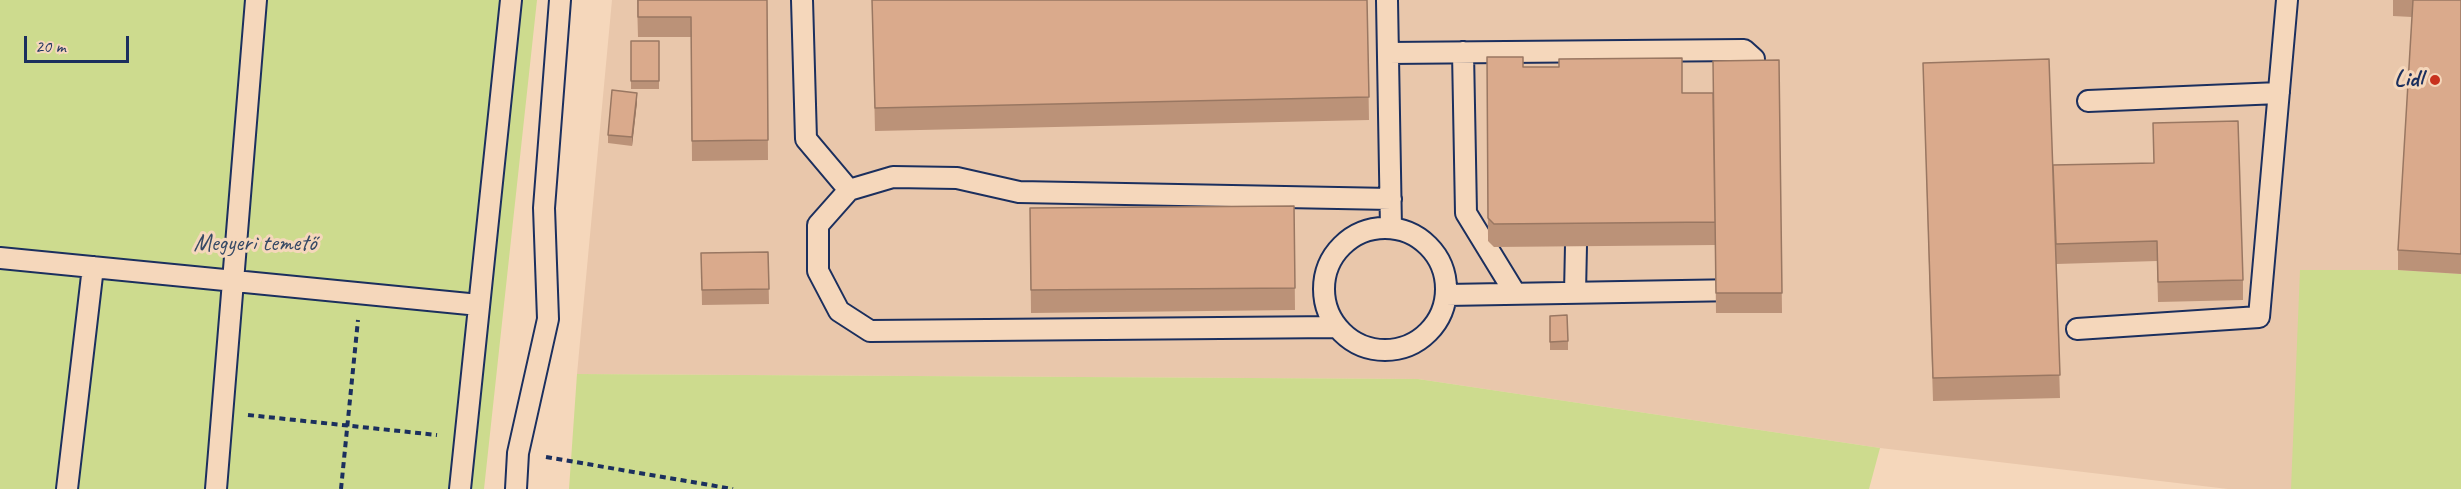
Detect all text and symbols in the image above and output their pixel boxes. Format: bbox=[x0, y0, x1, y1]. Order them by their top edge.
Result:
scale bar bbox=[27, 24, 132, 62]
text: 20 m bbox=[35, 35, 66, 57]
place label: Lidl bbox=[2394, 66, 2423, 94]
marker: Lidl bbox=[2428, 73, 2442, 87]
park label: Megyeri temető bbox=[193, 230, 317, 258]

